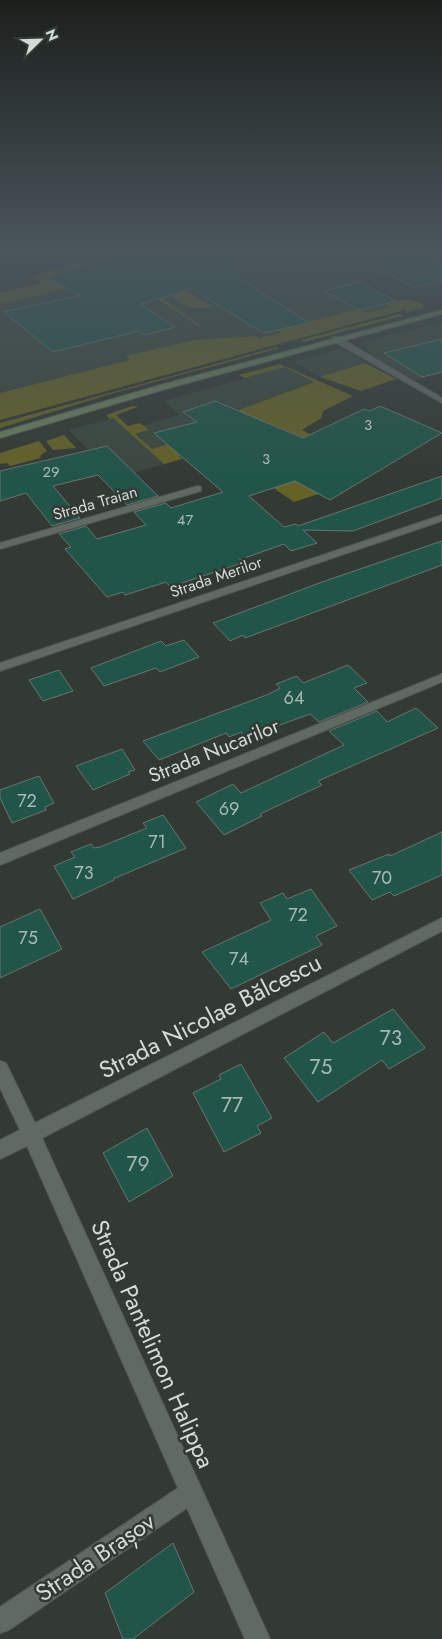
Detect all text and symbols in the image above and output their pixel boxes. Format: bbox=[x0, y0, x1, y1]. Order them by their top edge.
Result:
north arrow bbox=[15, 15, 65, 65]
text: N bbox=[41, 26, 63, 44]
house number: 3 bbox=[364, 414, 372, 436]
house number: 3 bbox=[262, 448, 270, 470]
house number: 29 bbox=[42, 461, 60, 483]
street label: Strada Traian bbox=[50, 480, 140, 526]
house number: 47 bbox=[177, 509, 193, 531]
street label: Strada Merilor bbox=[167, 550, 266, 604]
house number: 64 bbox=[284, 685, 304, 711]
street label: Strada Nucarilor bbox=[144, 711, 284, 790]
house number: 72 bbox=[17, 788, 37, 814]
house number: 69 bbox=[219, 796, 239, 822]
house number: 71 bbox=[148, 829, 166, 855]
house number: 73 bbox=[74, 860, 94, 886]
house number: 70 bbox=[372, 865, 392, 891]
house number: 72 bbox=[288, 902, 308, 928]
house number: 75 bbox=[18, 925, 38, 951]
street label: Strada Nicolae Bălcescu bbox=[93, 945, 327, 1087]
house number: 74 bbox=[229, 946, 249, 972]
house number: 73 bbox=[380, 1023, 402, 1053]
house number: 75 bbox=[310, 1052, 332, 1082]
house number: 77 bbox=[221, 1090, 243, 1120]
house number: 79 bbox=[126, 1149, 150, 1179]
street label: Strada Pantelimon Halippa bbox=[82, 1214, 224, 1474]
street label: Strada Brașov bbox=[28, 1504, 162, 1610]

